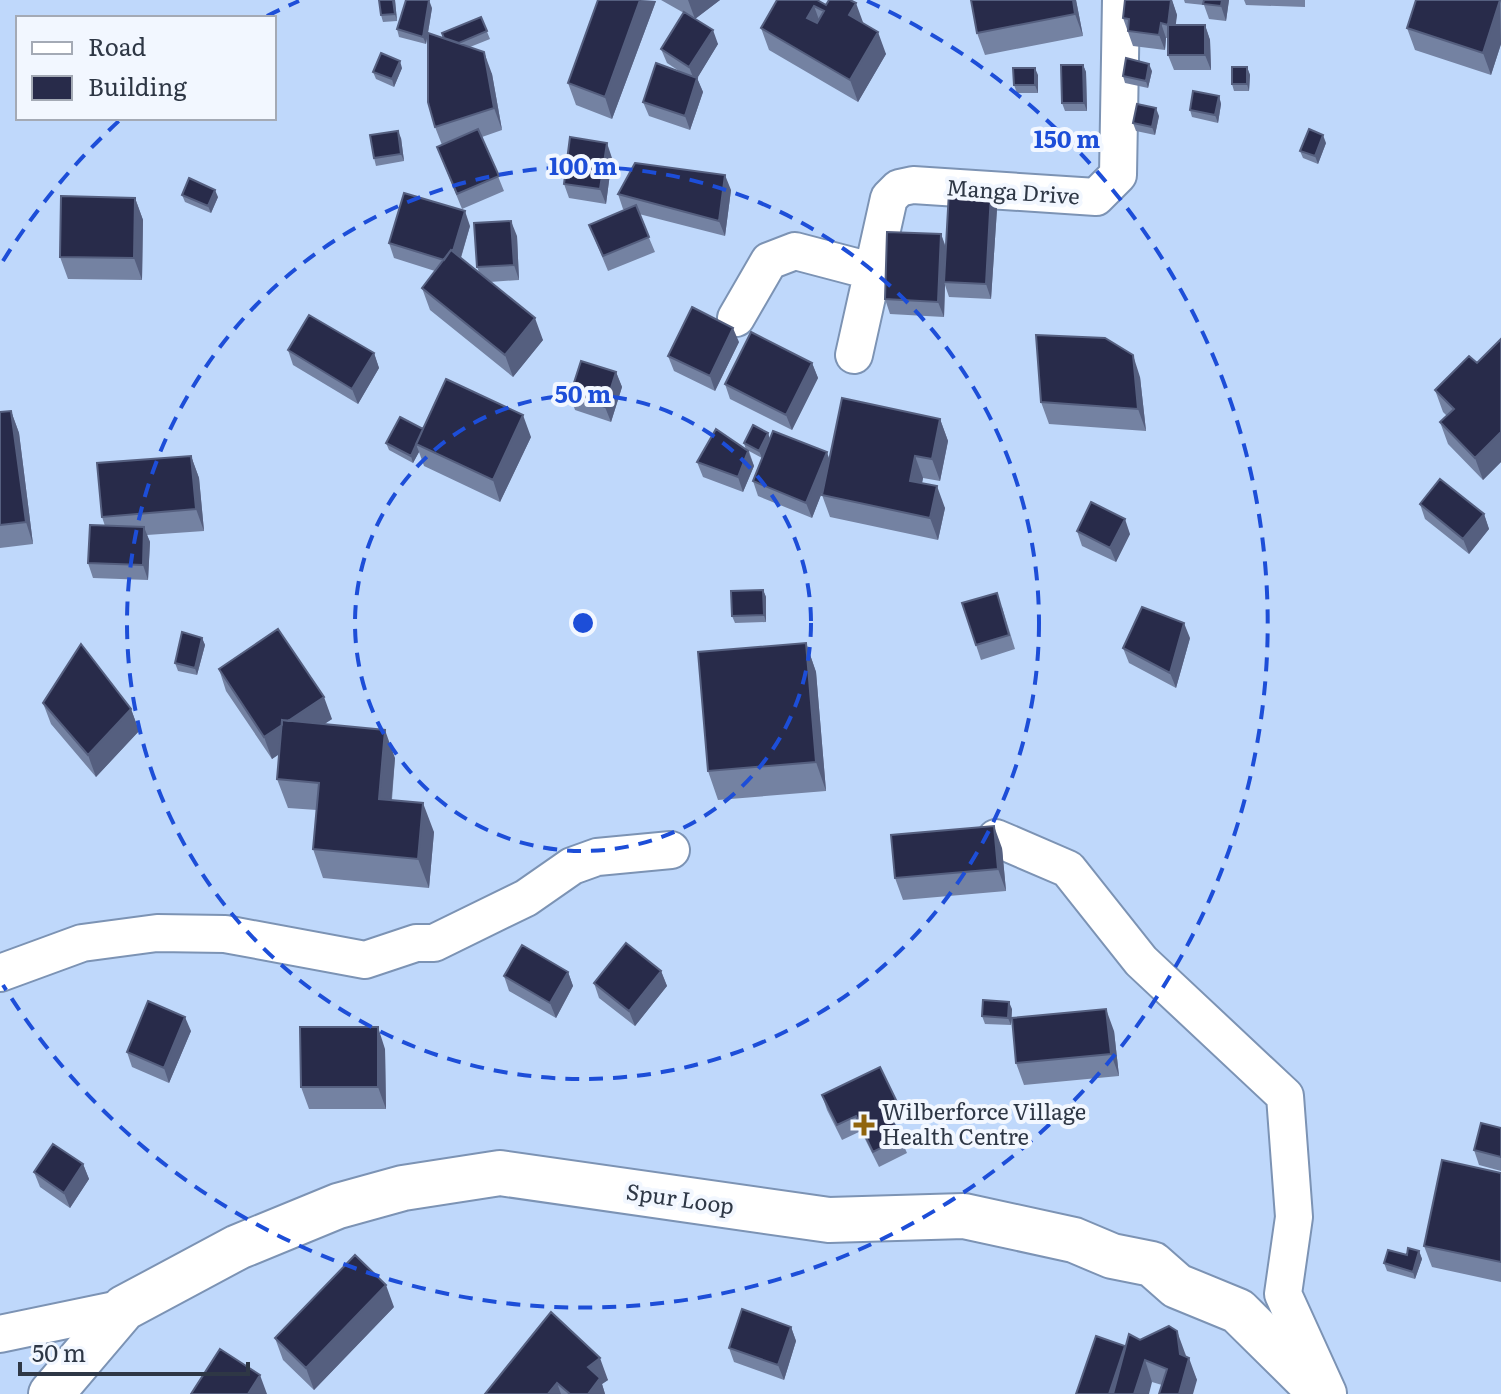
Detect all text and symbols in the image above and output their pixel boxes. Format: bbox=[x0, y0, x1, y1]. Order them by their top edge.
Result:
legend bbox=[16, 16, 276, 120]
text: Road bbox=[88, 28, 147, 63]
text: Building bbox=[88, 68, 187, 103]
text: 150 m bbox=[1034, 120, 1100, 155]
text: 100 m bbox=[549, 147, 617, 182]
street label: Manga Drive bbox=[945, 169, 1081, 212]
text: 50 m bbox=[555, 375, 611, 410]
centre of rings bbox=[569, 609, 597, 637]
place label: Wilberforce Village Health Centre bbox=[882, 1094, 1086, 1152]
marker: Wilberforce Village Health Centre bbox=[853, 1114, 875, 1136]
street label: Spur Loop bbox=[624, 1174, 736, 1221]
scale bar bbox=[20, 1326, 248, 1376]
text: 50 m bbox=[32, 1334, 86, 1369]

